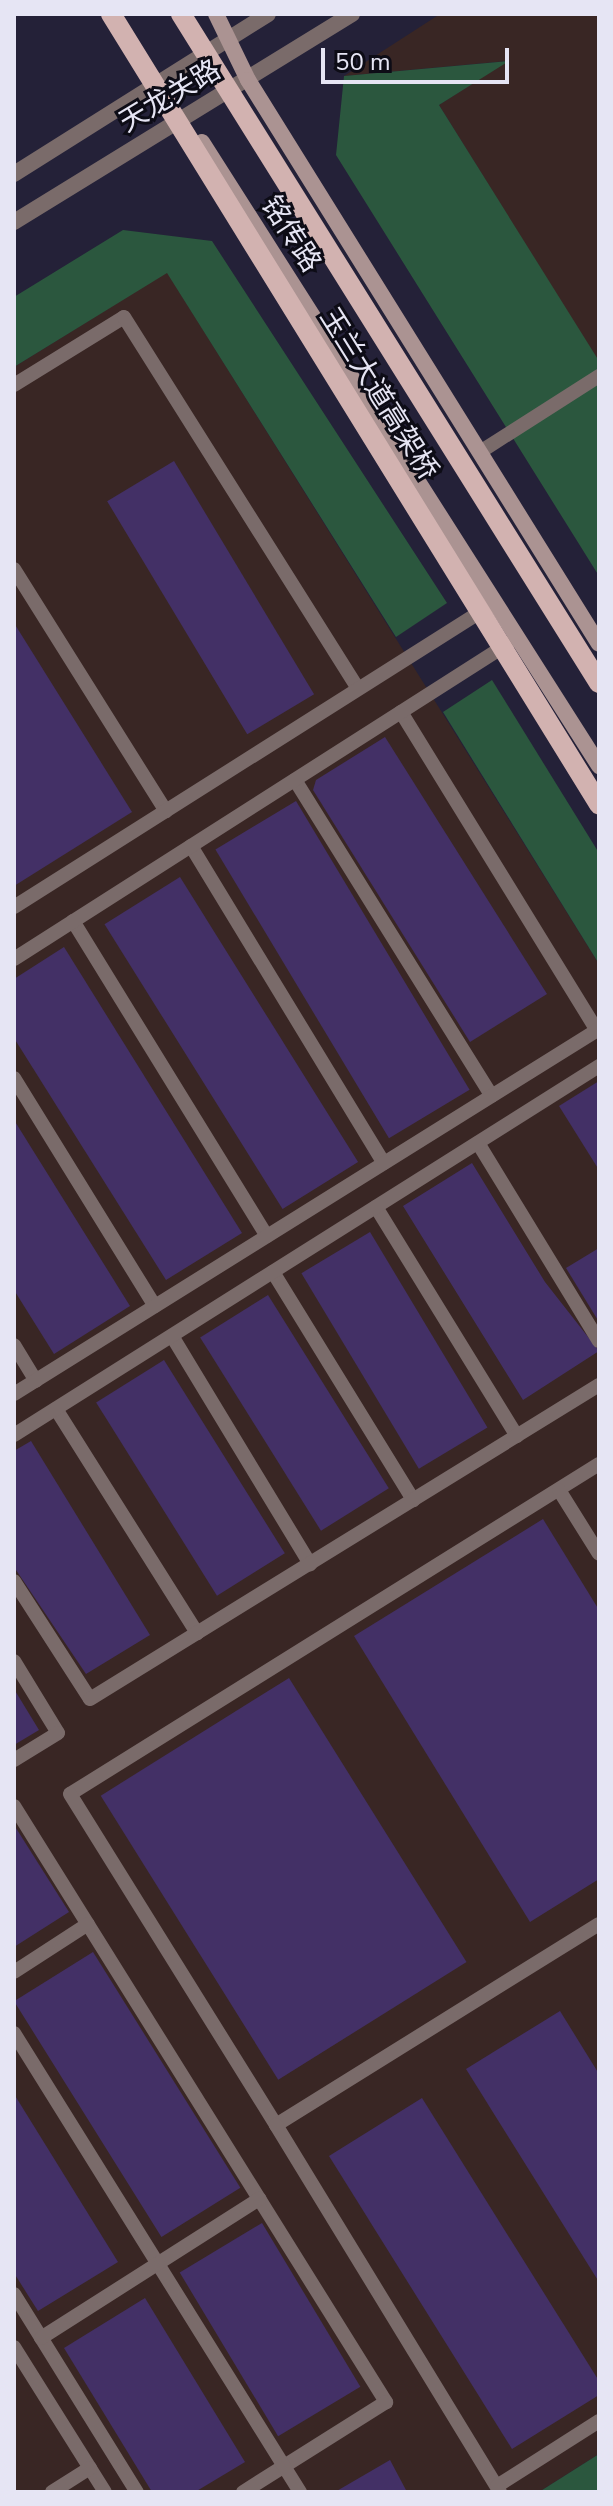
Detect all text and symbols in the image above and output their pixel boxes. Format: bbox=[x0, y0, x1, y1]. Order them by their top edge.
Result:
scale bar bbox=[325, 32, 513, 82]
text: 50 m bbox=[335, 46, 391, 78]
street label: 天龙关路 bbox=[113, 53, 227, 139]
street label: 铭传路 bbox=[254, 190, 328, 278]
street label: 玉兰大道高架桥 bbox=[313, 302, 445, 486]

